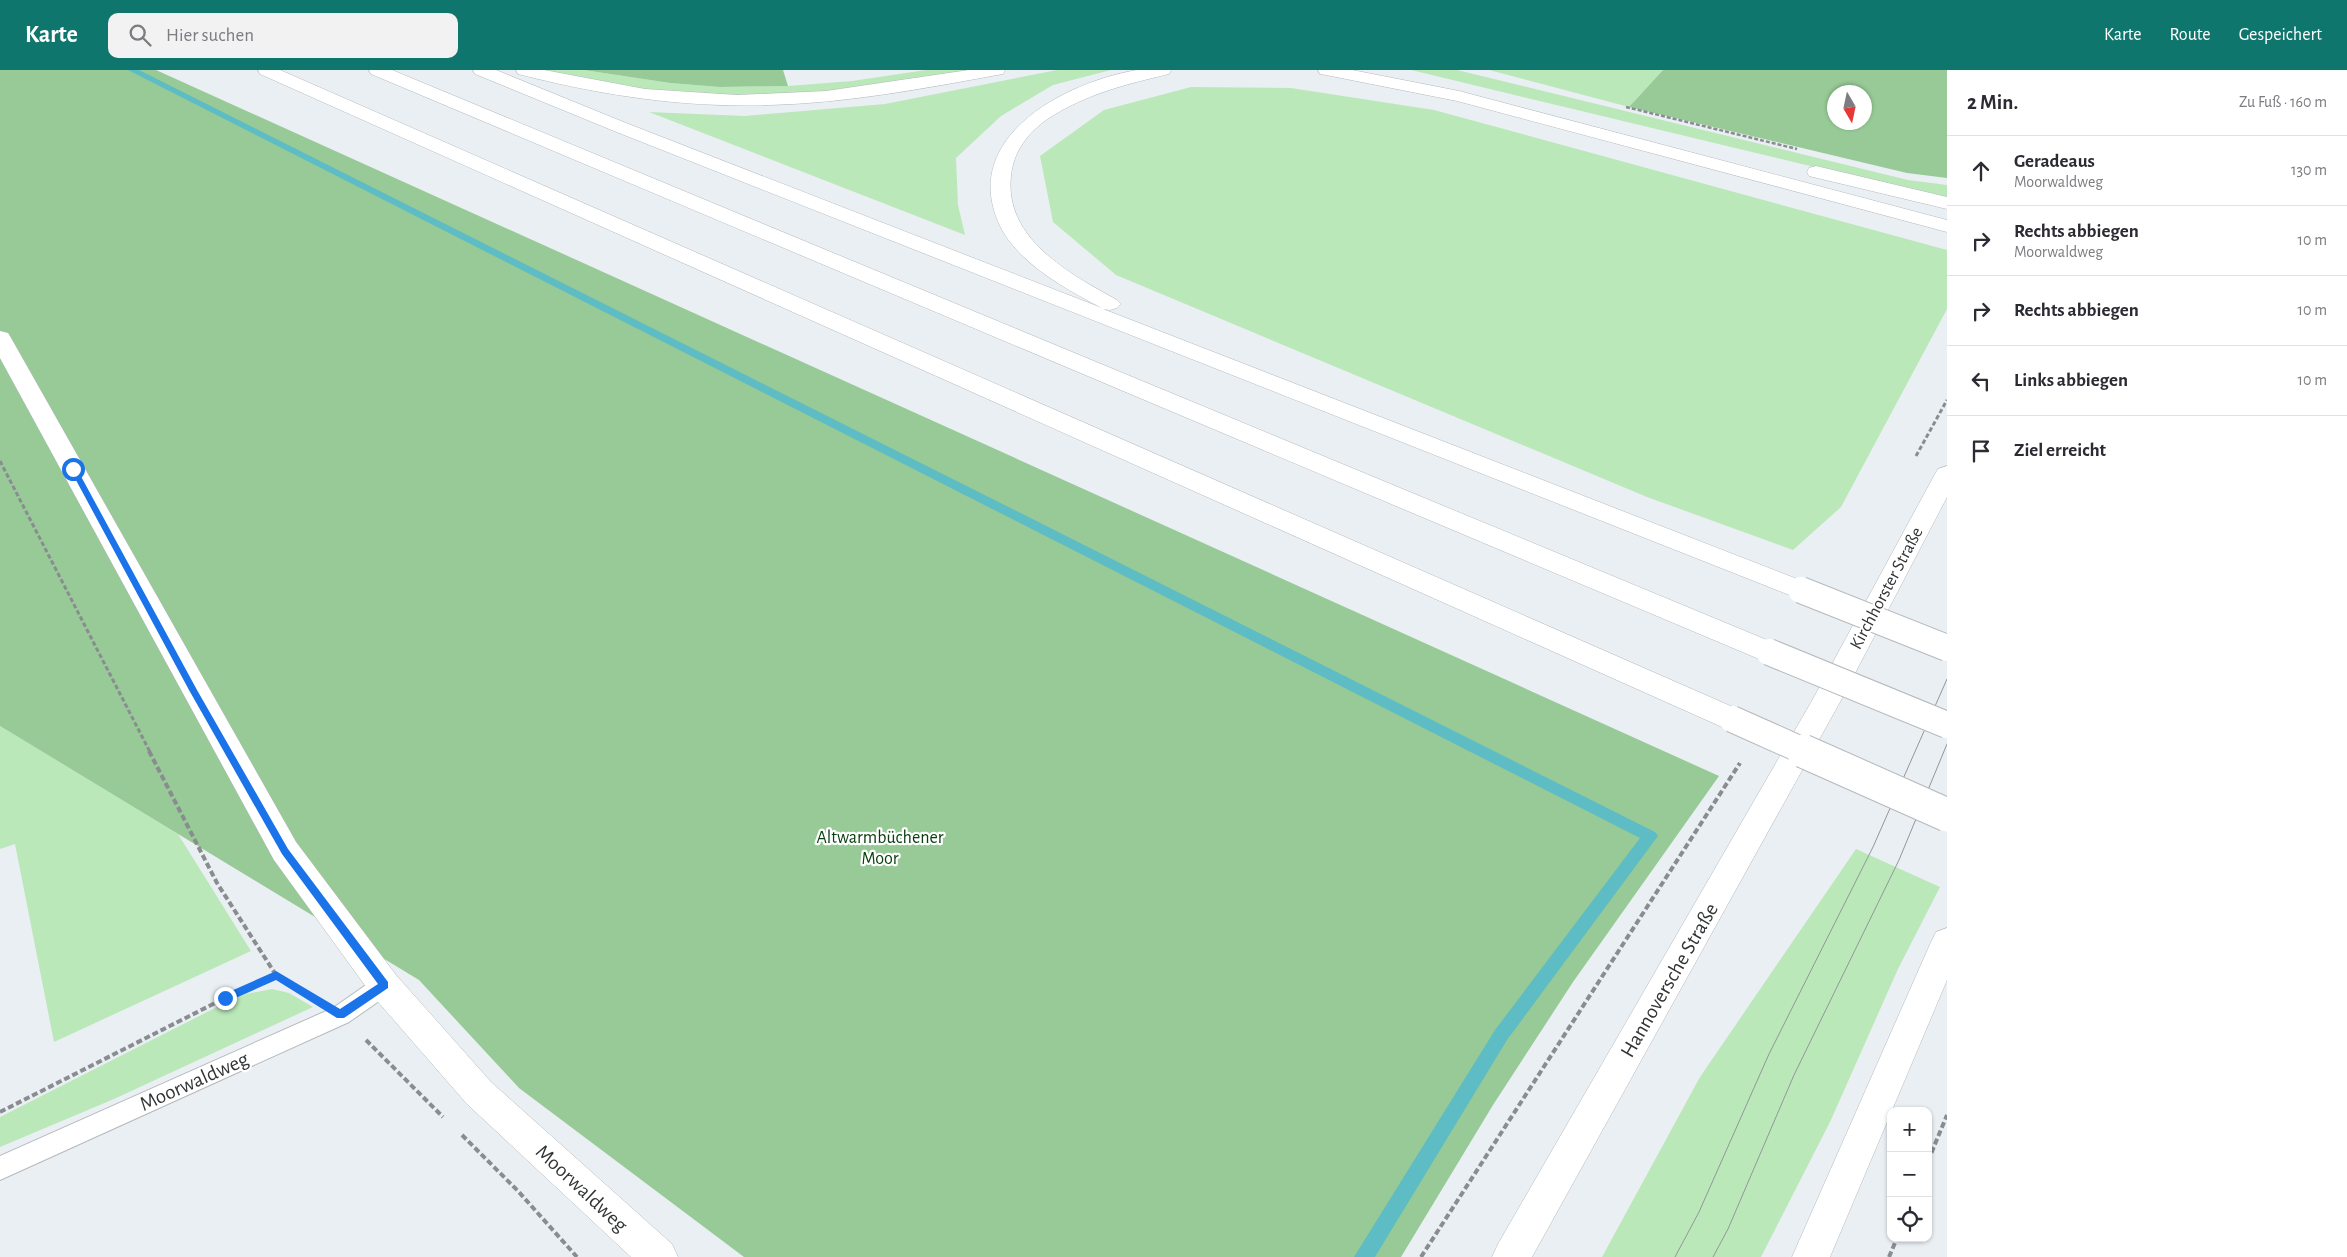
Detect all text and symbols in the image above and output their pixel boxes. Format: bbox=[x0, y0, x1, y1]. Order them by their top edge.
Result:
search box bbox=[108, 13, 458, 58]
icon: search bbox=[126, 21, 154, 49]
text: Karte bbox=[25, 23, 78, 47]
text: Hier suchen bbox=[166, 26, 254, 45]
text: Karte bbox=[2104, 26, 2141, 44]
text: Route bbox=[2169, 26, 2211, 44]
text: Gespeichert bbox=[2239, 26, 2322, 44]
north arrow bbox=[1827, 85, 1872, 130]
text: 2 Min. bbox=[1967, 92, 2018, 113]
text: Zu Fuß · 160 m bbox=[2239, 94, 2327, 110]
text: Geradeaus bbox=[2014, 152, 2095, 171]
icon: ahead bbox=[1967, 157, 1995, 185]
text: 130 m bbox=[2291, 162, 2327, 178]
text: Moorwaldweg bbox=[2014, 174, 2103, 190]
text: Rechts abbiegen bbox=[2014, 222, 2139, 241]
icon: right bbox=[1967, 227, 1995, 255]
text: 10 m bbox=[2298, 232, 2327, 248]
text: Moorwaldweg bbox=[2014, 244, 2103, 260]
icon: right bbox=[1967, 297, 1995, 325]
text: Rechts abbiegen bbox=[2014, 301, 2139, 320]
text: 10 m bbox=[2298, 302, 2327, 318]
icon: left bbox=[1967, 367, 1995, 395]
text: Links abbiegen bbox=[2014, 371, 2128, 390]
text: 10 m bbox=[2298, 372, 2327, 388]
icon: arrive bbox=[1967, 437, 1995, 465]
text: Ziel erreicht bbox=[2014, 441, 2106, 460]
route start bbox=[62, 458, 85, 481]
street label: Kirchhorster Straße bbox=[1847, 524, 1927, 653]
park label: Altwarmbüchener Moor bbox=[816, 829, 944, 868]
street label: Hannoversche Straße bbox=[1617, 900, 1722, 1061]
route end bbox=[214, 987, 237, 1010]
street label: Moorwaldweg bbox=[137, 1048, 252, 1115]
map controls bbox=[1887, 1107, 1932, 1242]
button: + bbox=[1887, 1107, 1932, 1152]
street label: Moorwaldweg bbox=[532, 1141, 632, 1236]
button: − bbox=[1887, 1152, 1932, 1197]
button: locate bbox=[1887, 1197, 1932, 1242]

